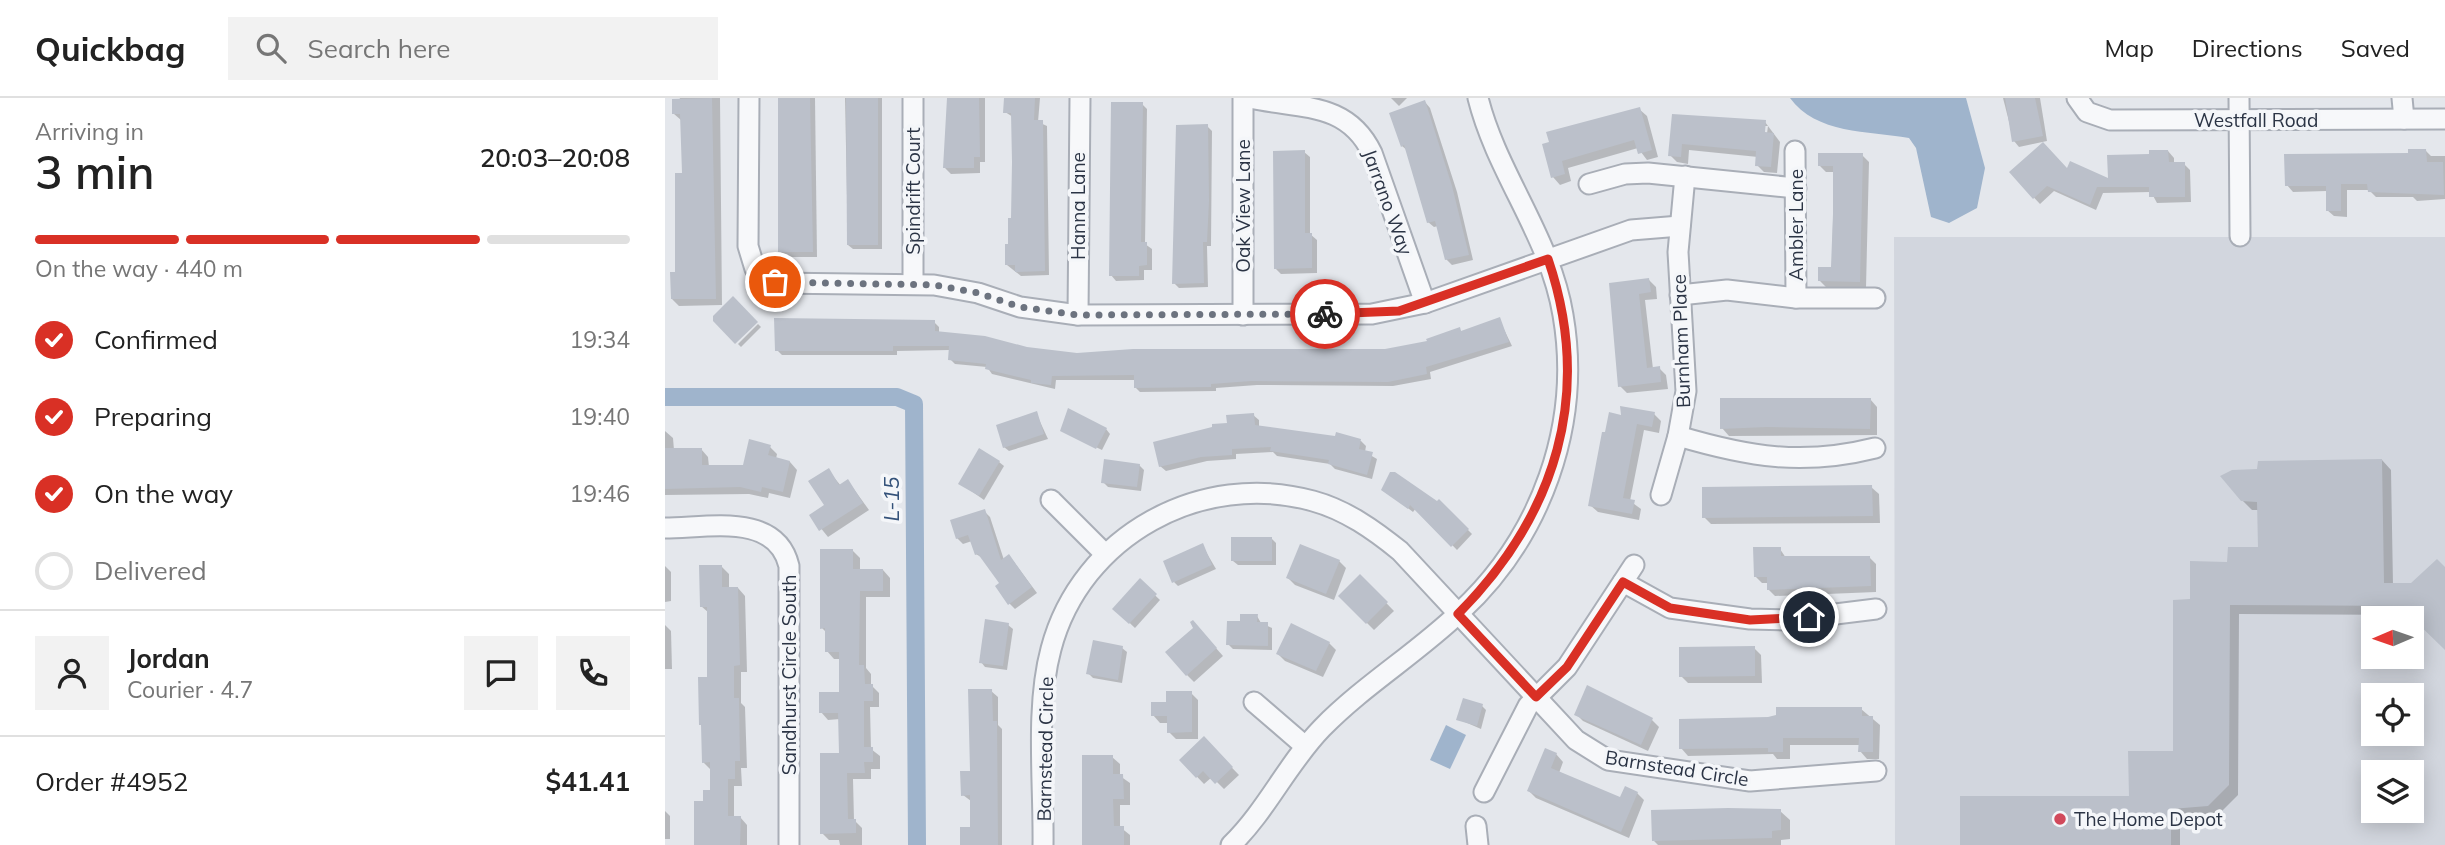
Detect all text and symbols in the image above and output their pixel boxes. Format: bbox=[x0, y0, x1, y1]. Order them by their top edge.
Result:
search box bbox=[228, 17, 718, 80]
text: Quickbag bbox=[35, 28, 186, 69]
icon: search bbox=[252, 29, 290, 67]
text: Search here bbox=[308, 32, 450, 65]
text: Map bbox=[2104, 33, 2154, 63]
text: Directions bbox=[2192, 33, 2303, 63]
text: Saved bbox=[2341, 33, 2410, 63]
street label: Westfall Road bbox=[2194, 108, 2318, 132]
text: Arriving in bbox=[35, 117, 144, 146]
street label: Spindrift Court bbox=[901, 127, 925, 255]
street label: Oak View Lane bbox=[1231, 139, 1255, 273]
text: 20:03–20:08 bbox=[480, 141, 630, 174]
text: 3 min bbox=[35, 143, 154, 201]
street label: Jarrano Way bbox=[1358, 146, 1418, 258]
street label: Hanna Lane bbox=[1066, 152, 1090, 260]
street label: Ambler Lane bbox=[1784, 169, 1808, 281]
pin bbox=[745, 252, 805, 312]
text: On the way · 440 m bbox=[35, 254, 243, 283]
icon: bag bbox=[756, 263, 794, 301]
street label: Burnham Place bbox=[1667, 274, 1695, 408]
courier bbox=[1290, 279, 1360, 349]
icon: bike bbox=[1306, 295, 1344, 333]
icon: check bbox=[35, 321, 73, 359]
text: Confirmed bbox=[94, 323, 218, 356]
text: 19:34 bbox=[570, 325, 630, 354]
icon: check bbox=[35, 398, 73, 436]
text: Preparing bbox=[94, 400, 212, 433]
text: 19:40 bbox=[570, 402, 630, 431]
icon: check bbox=[35, 475, 73, 513]
water label: L-15 bbox=[878, 476, 904, 521]
text: On the way bbox=[94, 477, 233, 510]
text: 19:46 bbox=[570, 479, 630, 508]
text: Delivered bbox=[94, 554, 207, 587]
street label: Sandhurst Circle South bbox=[777, 575, 801, 775]
pin bbox=[1779, 587, 1839, 647]
icon: home bbox=[1790, 598, 1828, 636]
north arrow bbox=[2361, 606, 2424, 668]
map controls bbox=[2361, 606, 2424, 823]
button: person bbox=[35, 636, 109, 710]
button: chat bbox=[464, 636, 538, 710]
button: phone bbox=[556, 636, 630, 710]
text: Jordan bbox=[127, 642, 210, 675]
text: Courier · 4.7 bbox=[127, 675, 253, 704]
street label: Barnstead Circle bbox=[1032, 676, 1058, 822]
button: locate bbox=[2361, 683, 2424, 746]
street label: Barnstead Circle bbox=[1604, 745, 1750, 791]
button: layers bbox=[2361, 760, 2424, 823]
text: Order #4952 bbox=[35, 765, 188, 798]
text: $41.41 bbox=[546, 765, 630, 798]
place label: The Home Depot bbox=[2074, 807, 2223, 831]
marker: The Home Depot bbox=[2052, 811, 2068, 827]

